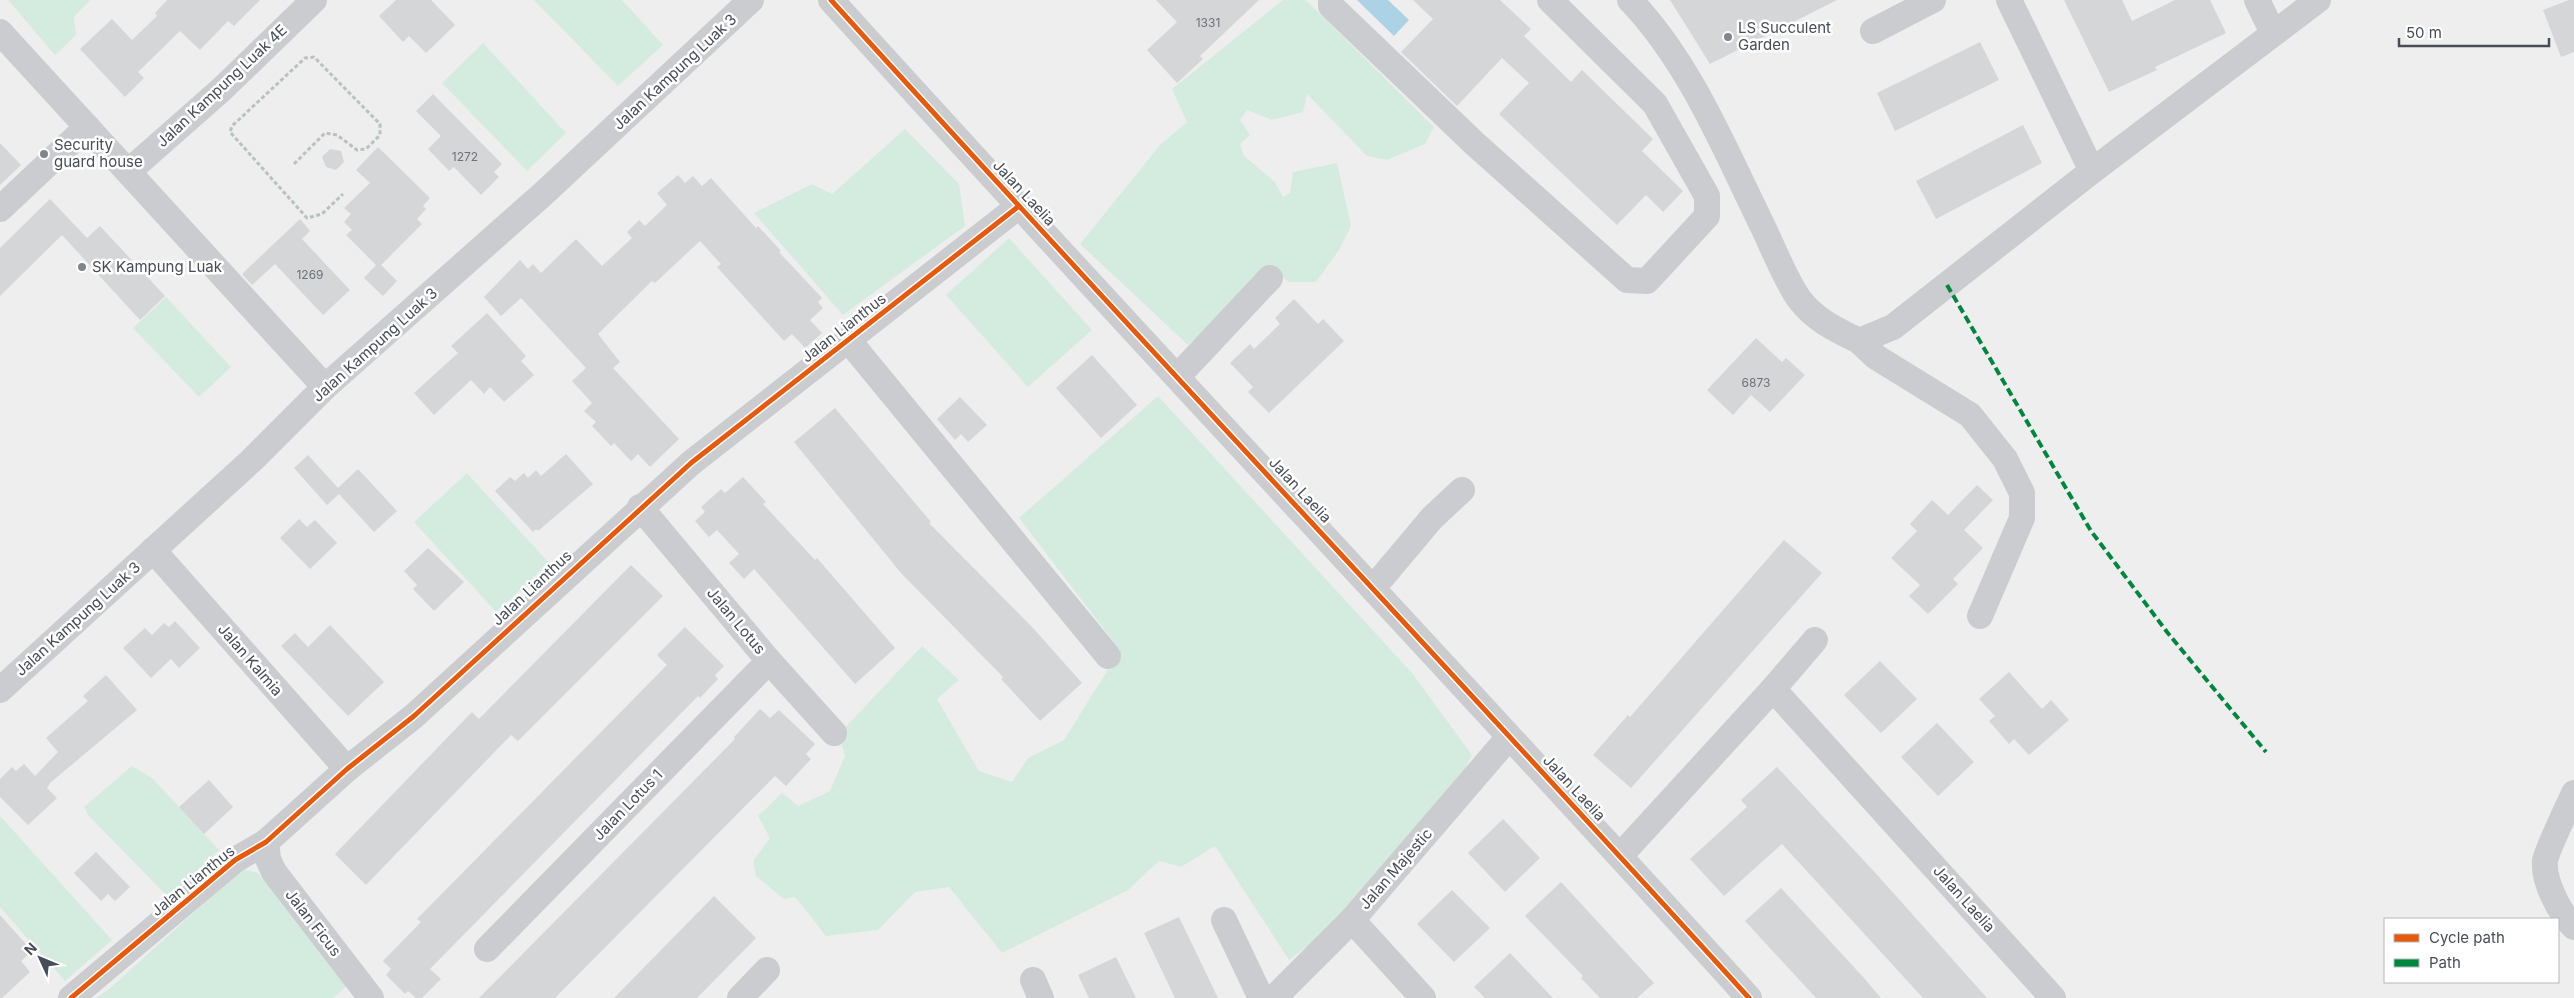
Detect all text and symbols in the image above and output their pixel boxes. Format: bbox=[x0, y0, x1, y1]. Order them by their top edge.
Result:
street label: Jalan Kampung Luak 3 bbox=[609, 10, 740, 134]
house number: 1331 bbox=[1196, 15, 1220, 30]
scale bar bbox=[2399, 15, 2549, 47]
place label: LS Succulent Garden bbox=[1738, 18, 1831, 54]
street label: Jalan Kampung Luak 4E bbox=[153, 20, 291, 151]
text: 50 m bbox=[2406, 23, 2442, 42]
marker: LS Succulent Garden bbox=[1722, 31, 1734, 43]
place label: Security guard house bbox=[54, 135, 143, 171]
marker: Security guard house bbox=[38, 148, 50, 160]
house number: 1272 bbox=[452, 149, 478, 164]
street label: Jalan Laelia bbox=[989, 156, 1060, 230]
place label: SK Kampung Luak bbox=[92, 257, 223, 276]
marker: SK Kampung Luak bbox=[76, 261, 88, 273]
house number: 1269 bbox=[296, 267, 324, 282]
street label: Jalan Kampung Luak 3 bbox=[308, 284, 441, 406]
street label: Jalan Lianthus bbox=[798, 289, 890, 367]
house number: 6873 bbox=[1742, 375, 1770, 390]
street label: Jalan Laelia bbox=[1265, 453, 1336, 527]
street label: Jalan Lianthus bbox=[488, 546, 576, 629]
street label: Jalan Kampung Luak 3 bbox=[11, 558, 144, 680]
street label: Jalan Lotus bbox=[703, 583, 770, 658]
street label: Jalan Kalmia bbox=[214, 620, 287, 700]
street label: Jalan Laelia bbox=[1539, 751, 1610, 825]
street label: Jalan Lotus 1 bbox=[589, 765, 666, 844]
street label: Jalan Majestic bbox=[1355, 824, 1436, 913]
street label: Jalan Lianthus bbox=[147, 841, 238, 920]
street label: Jalan Laelia bbox=[1929, 861, 1999, 936]
street label: Jalan Ficus bbox=[281, 885, 346, 960]
legend bbox=[2384, 918, 2559, 983]
text: Cycle path bbox=[2429, 928, 2505, 947]
north arrow bbox=[15, 933, 65, 983]
text: N bbox=[20, 939, 40, 958]
text: Path bbox=[2429, 953, 2461, 972]

